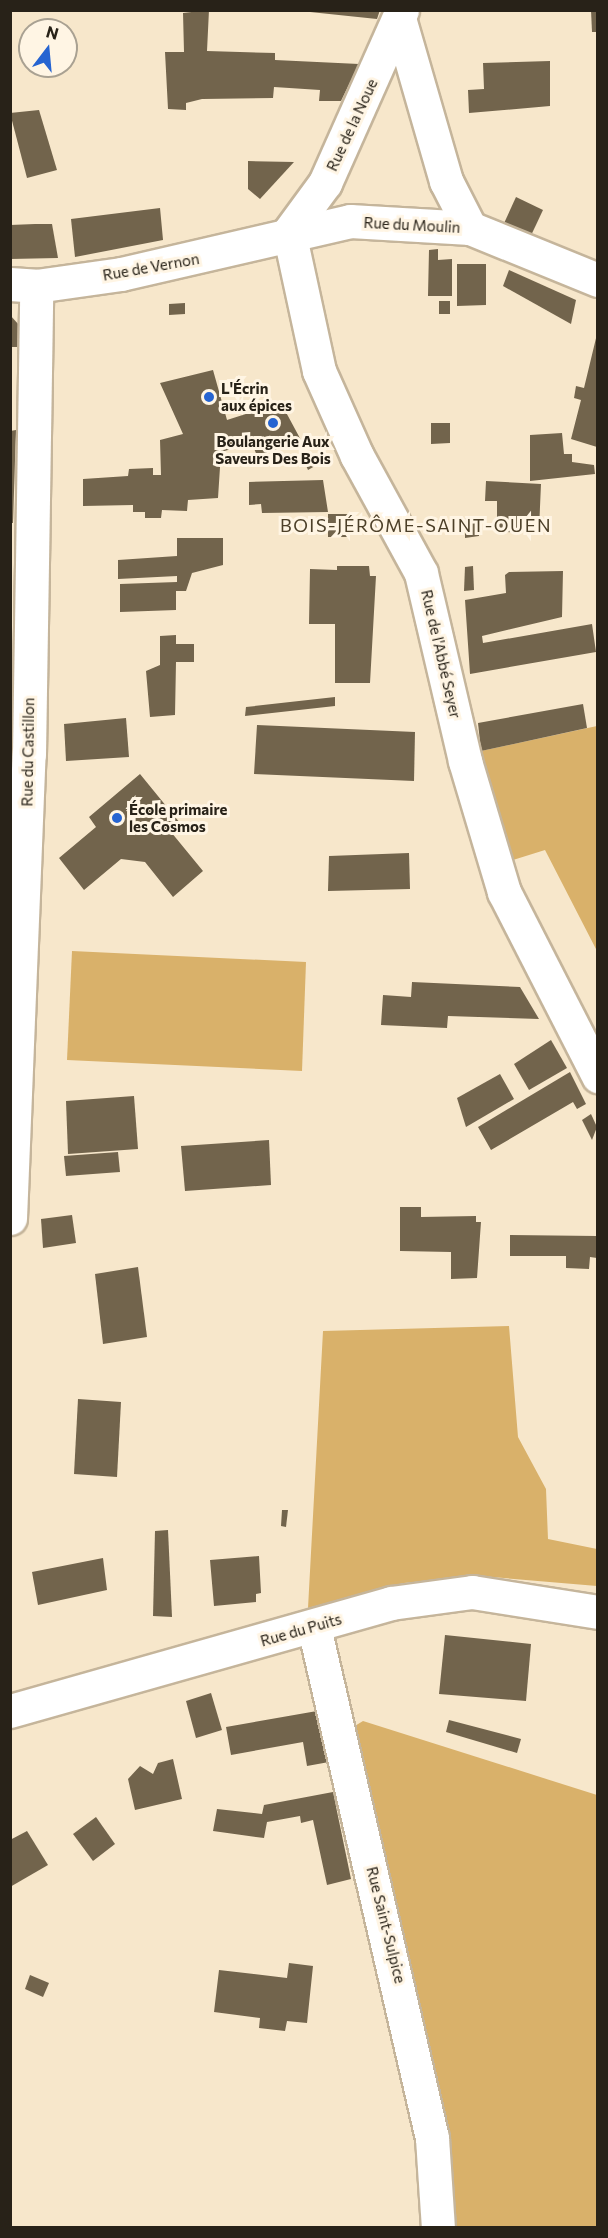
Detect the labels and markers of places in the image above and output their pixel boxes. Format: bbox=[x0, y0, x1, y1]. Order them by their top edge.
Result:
place label: L'Écrin aux épices bbox=[221, 379, 292, 414]
marker: L'Écrin aux épices bbox=[202, 390, 216, 404]
marker: Boulangerie Aux Saveurs Des Bois bbox=[266, 416, 280, 430]
place label: Boulangerie Aux Saveurs Des Bois bbox=[215, 432, 331, 467]
place label: École primaire les Cosmos bbox=[129, 800, 227, 835]
marker: École primaire les Cosmos bbox=[110, 811, 124, 825]

